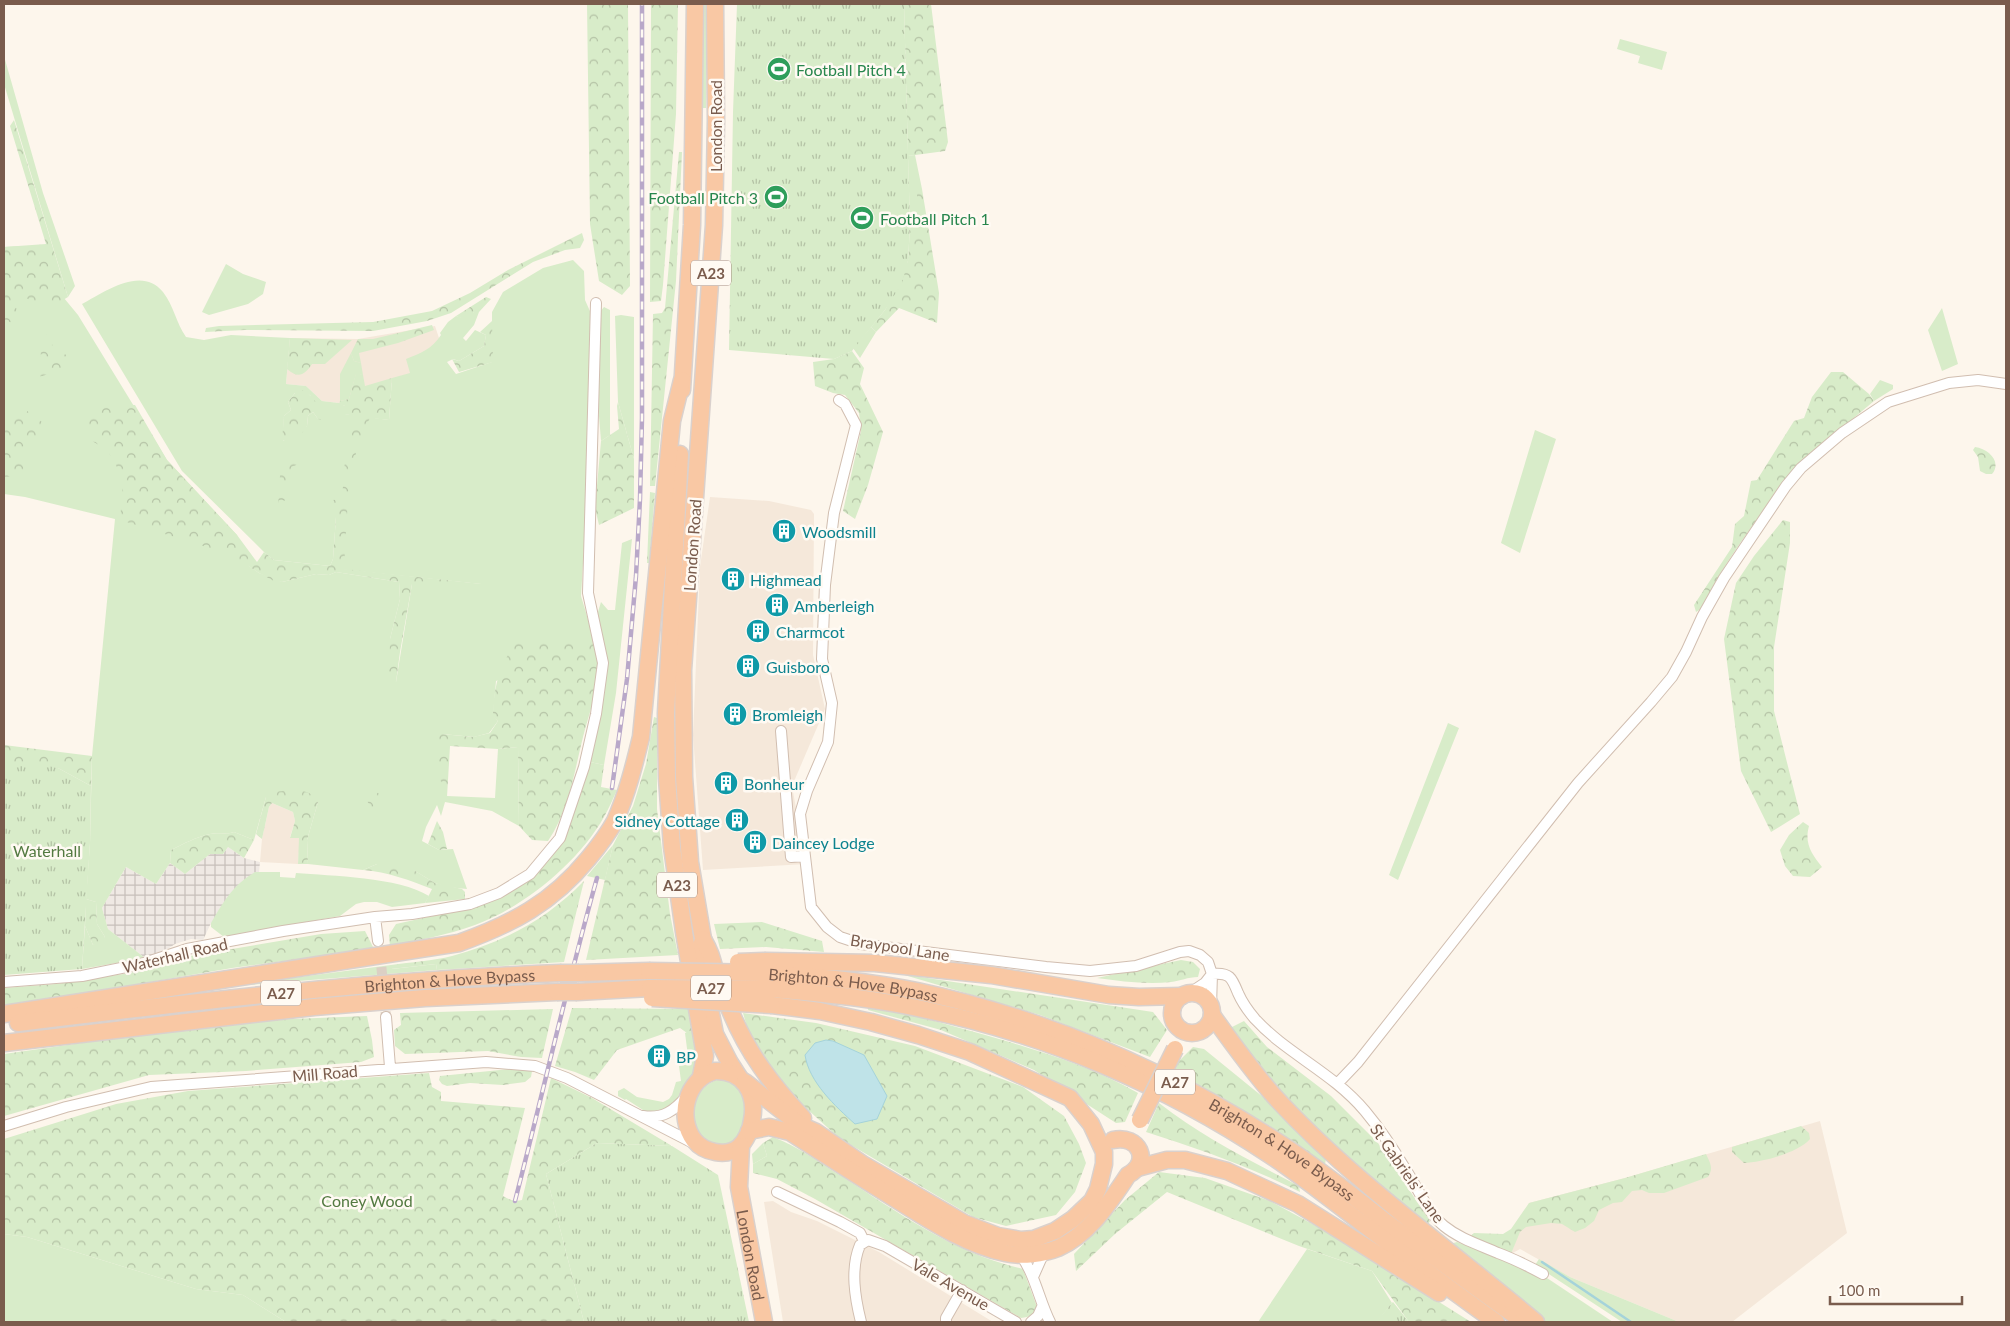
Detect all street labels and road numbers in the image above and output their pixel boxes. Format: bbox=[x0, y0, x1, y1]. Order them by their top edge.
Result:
street label: London Road bbox=[706, 80, 725, 172]
road number: A23 bbox=[691, 260, 731, 286]
street label: London Road bbox=[679, 498, 705, 592]
road number: A23 bbox=[657, 872, 697, 898]
street label: Braypool Lane bbox=[849, 930, 951, 964]
street label: Waterhall Road bbox=[120, 934, 230, 976]
street label: Brighton & Hove Bypass bbox=[768, 963, 940, 1005]
street label: Brighton & Hove Bypass bbox=[364, 965, 536, 995]
road number: A27 bbox=[691, 976, 731, 1000]
road number: A27 bbox=[261, 980, 301, 1006]
street label: Mill Road bbox=[291, 1061, 359, 1085]
road number: A27 bbox=[1155, 1070, 1195, 1094]
street label: Brighton & Hove Bypass bbox=[1206, 1094, 1359, 1204]
street label: St Gabriels' Lane bbox=[1367, 1120, 1449, 1226]
street label: London Road bbox=[734, 1208, 769, 1302]
street label: Vale Avenue bbox=[909, 1254, 993, 1314]

